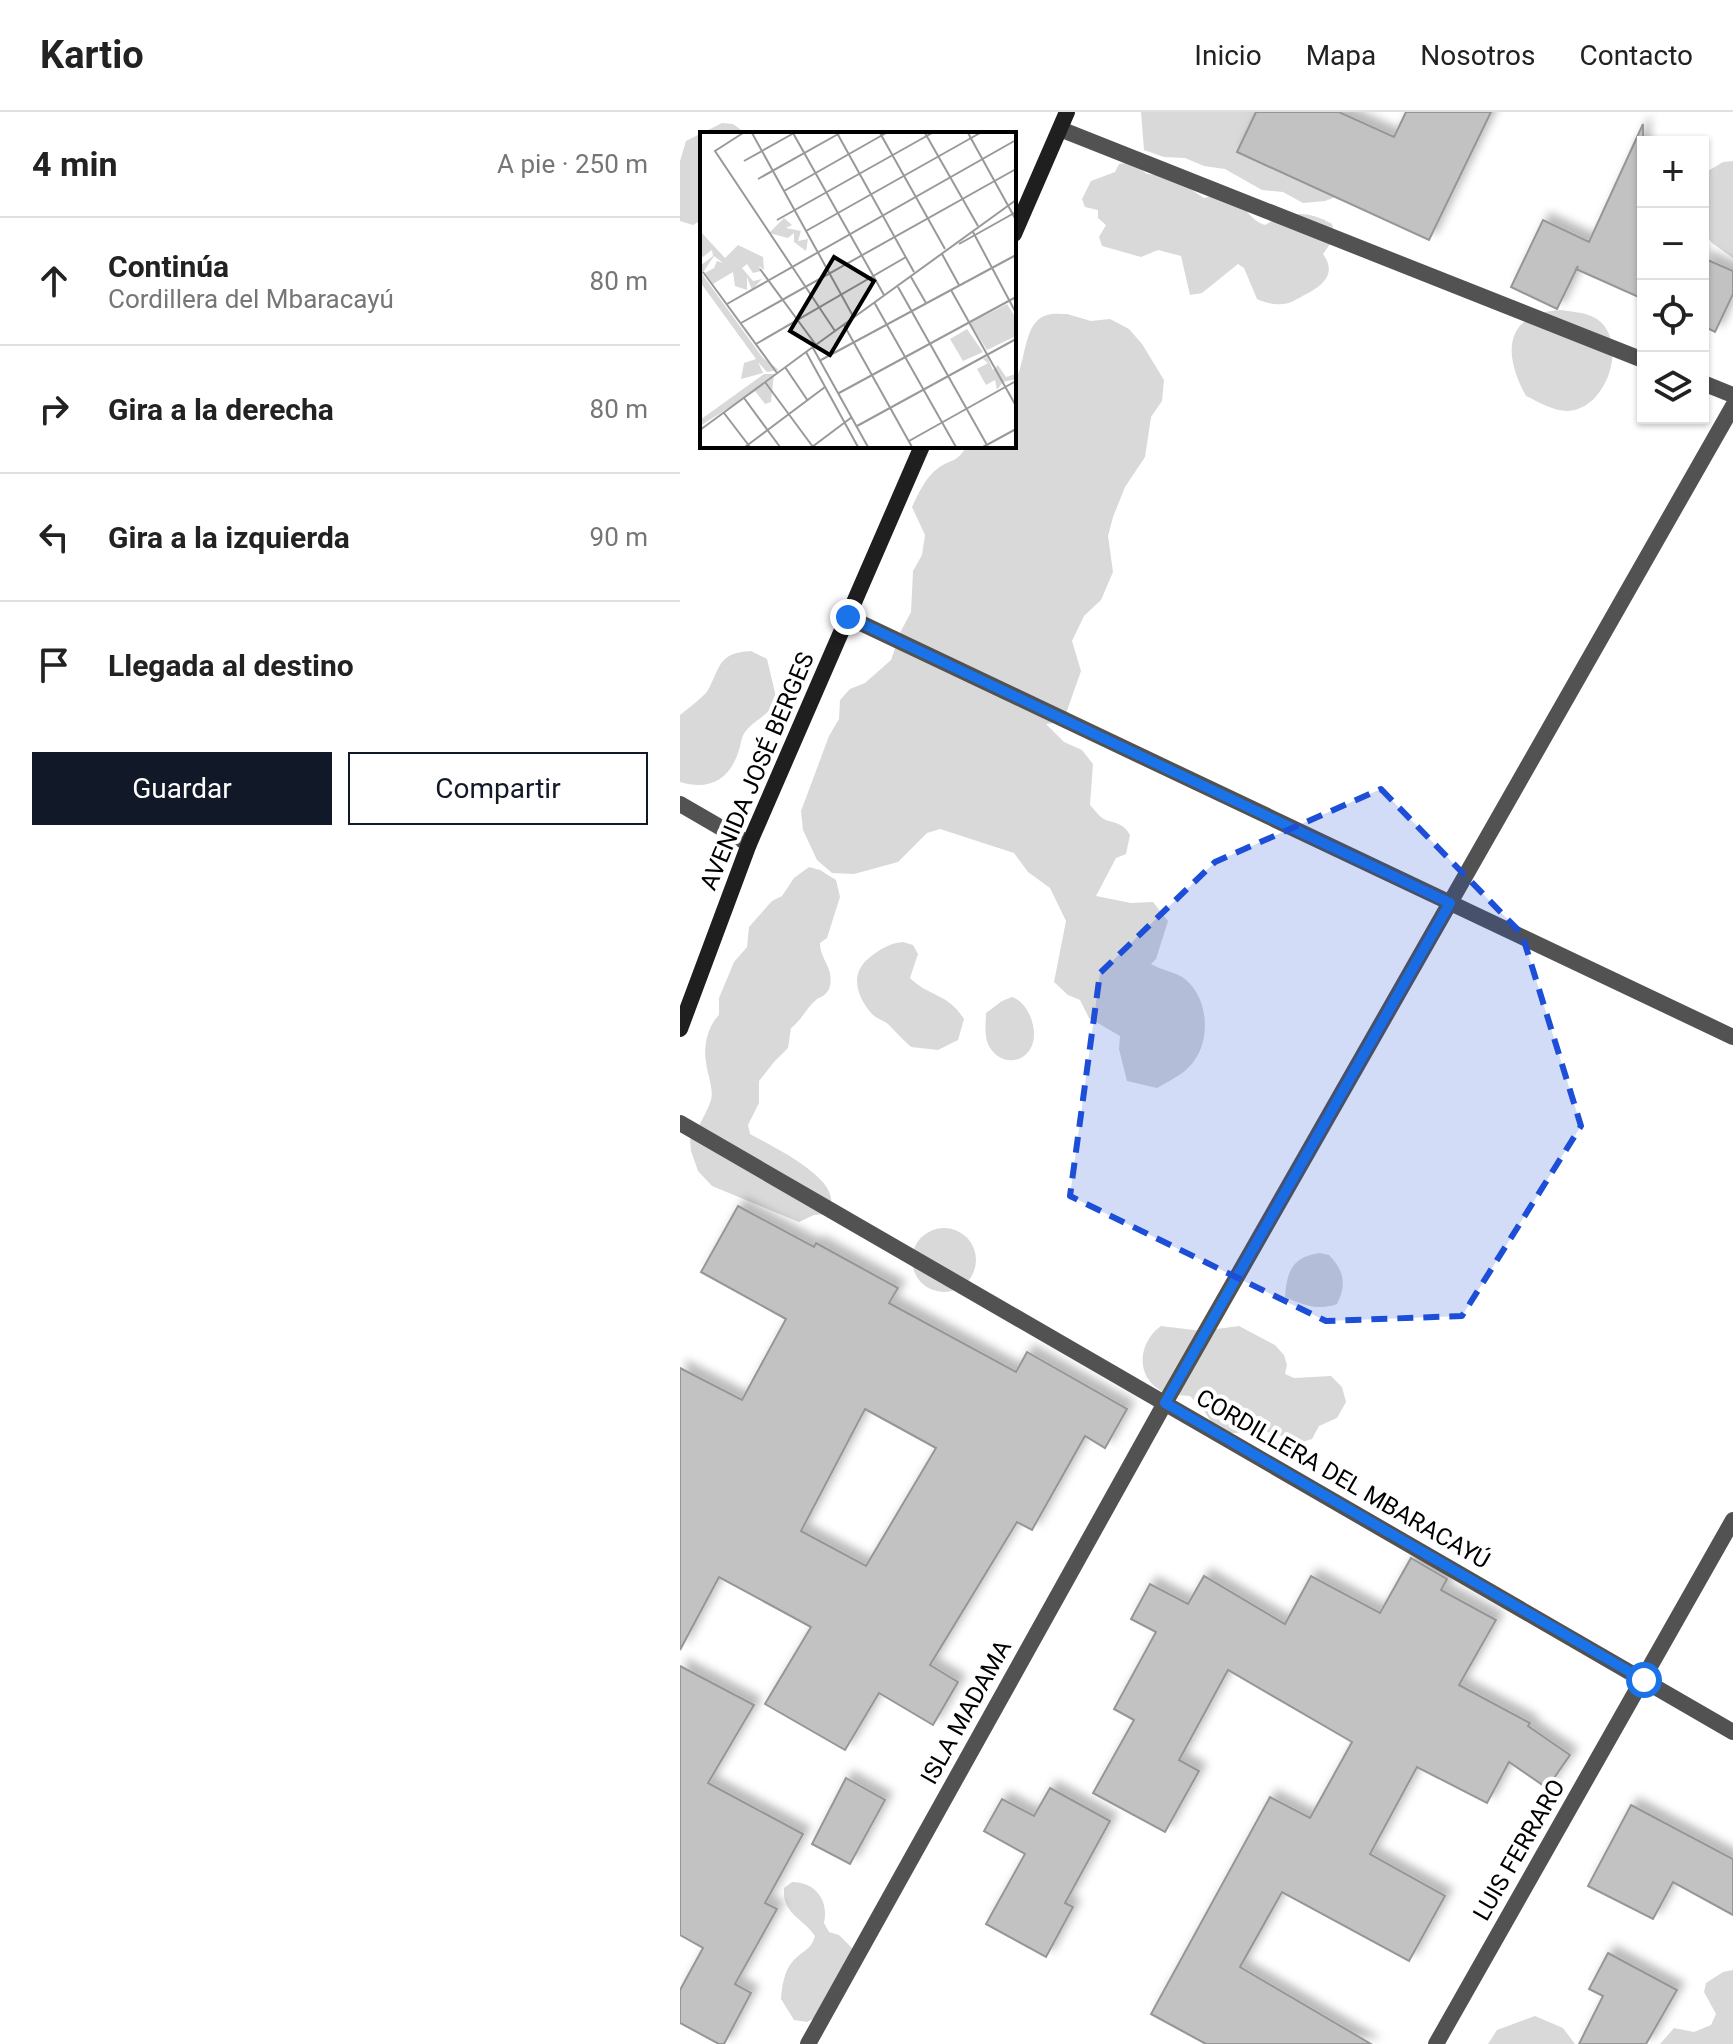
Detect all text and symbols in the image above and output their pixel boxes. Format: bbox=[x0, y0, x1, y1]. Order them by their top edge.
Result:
text: Kartio bbox=[40, 33, 144, 77]
text: Inicio bbox=[1194, 39, 1262, 72]
text: Mapa bbox=[1306, 39, 1376, 72]
text: Nosotros bbox=[1420, 39, 1535, 72]
text: Contacto bbox=[1579, 39, 1693, 72]
inset map bbox=[700, 132, 1016, 448]
map controls bbox=[1637, 136, 1709, 424]
button: + bbox=[1637, 136, 1709, 208]
text: 4 min bbox=[32, 144, 117, 184]
text: A pie · 250 m bbox=[497, 149, 648, 179]
button: − bbox=[1637, 208, 1709, 280]
text: Continúa bbox=[108, 249, 229, 284]
icon: ahead bbox=[32, 259, 76, 303]
text: 80 m bbox=[590, 266, 648, 296]
button: locate bbox=[1637, 280, 1709, 352]
text: Cordillera del Mbaracayú bbox=[108, 284, 394, 314]
button: layers bbox=[1637, 352, 1709, 424]
icon: right bbox=[32, 387, 76, 431]
text: Gira a la derecha bbox=[108, 392, 334, 427]
text: 80 m bbox=[590, 394, 648, 424]
icon: left bbox=[32, 515, 76, 559]
text: Gira a la izquierda bbox=[108, 520, 350, 555]
text: 90 m bbox=[590, 522, 648, 552]
route end bbox=[830, 599, 866, 635]
icon: arrive bbox=[32, 643, 76, 687]
text: Llegada al destino bbox=[108, 648, 354, 683]
street label: AVENIDA JOSÉ BERGES bbox=[694, 648, 820, 894]
button: Guardar bbox=[32, 752, 332, 825]
button: Compartir bbox=[348, 752, 648, 825]
street label: CORDILLERA DEL MBARACAYÚ bbox=[1191, 1383, 1495, 1575]
street label: ISLA MADAMA bbox=[915, 1635, 1017, 1789]
route start bbox=[1626, 1662, 1662, 1698]
street label: LUIS FERRARO bbox=[1467, 1775, 1571, 1925]

